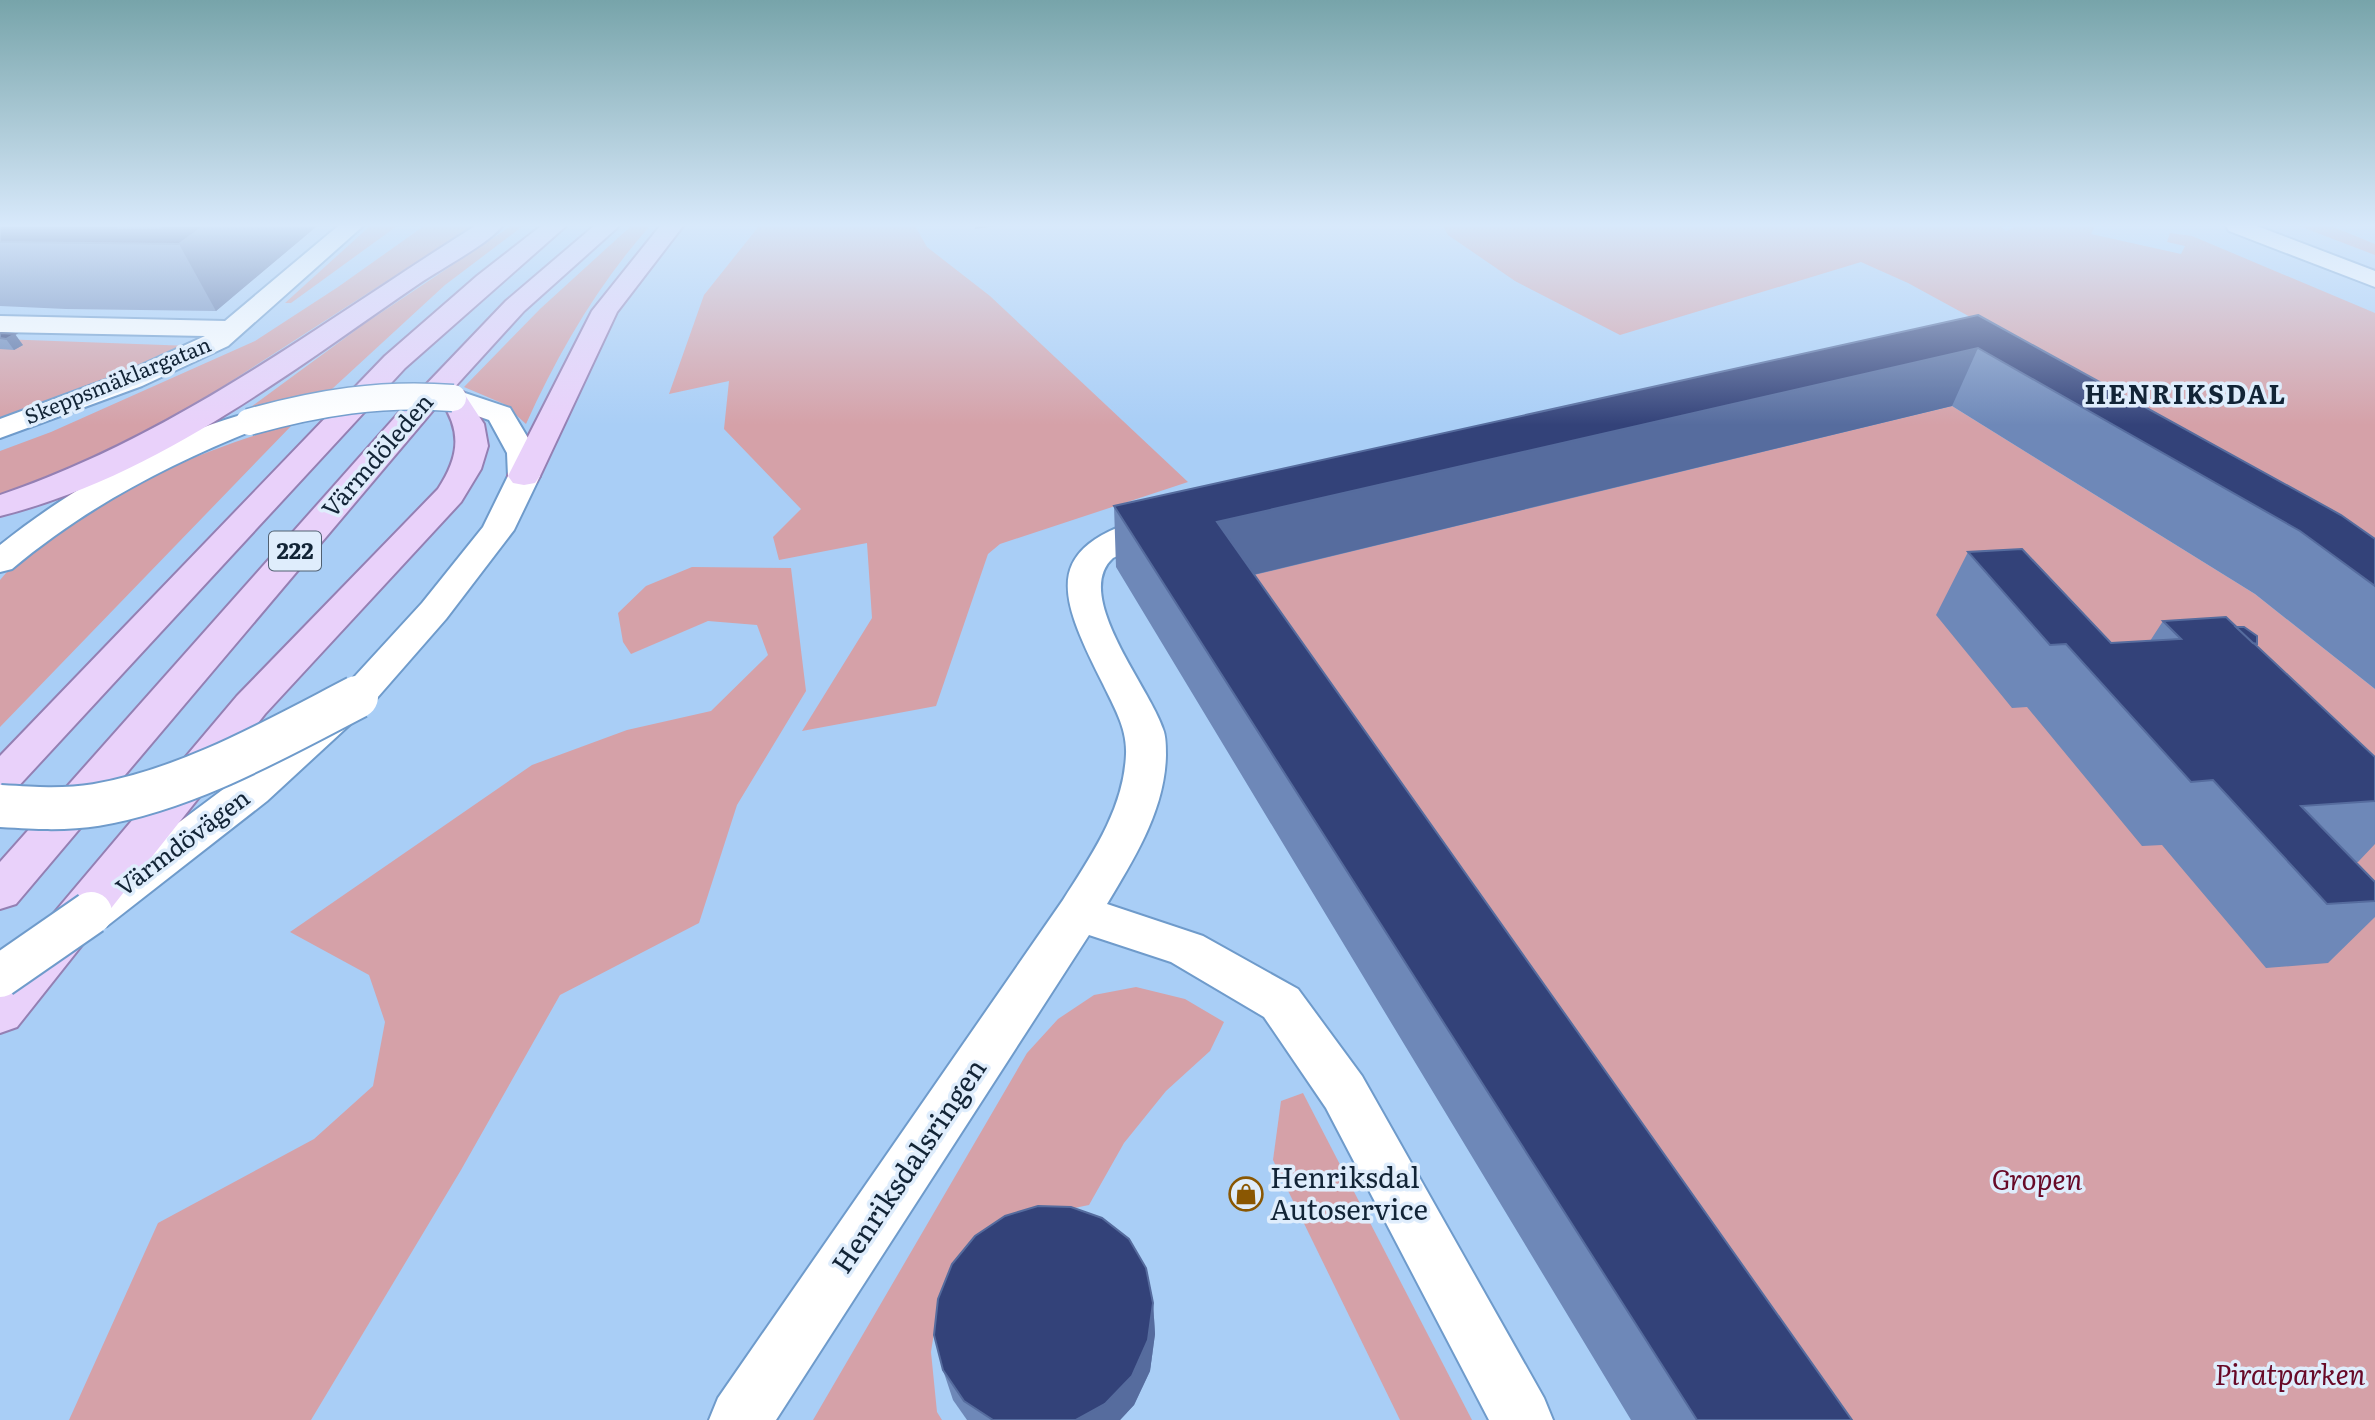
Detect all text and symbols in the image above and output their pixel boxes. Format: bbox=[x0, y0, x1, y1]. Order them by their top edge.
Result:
street label: Skeppsmäklargatan bbox=[19, 327, 215, 430]
district label: HENRIKSDAL bbox=[2085, 373, 2288, 412]
street label: Värmdöleden bbox=[312, 384, 440, 524]
road number: 222 bbox=[269, 531, 321, 570]
street label: Värmdövägen bbox=[107, 779, 256, 903]
street label: Henriksdalsringen bbox=[820, 1049, 995, 1281]
place label: Henriksdal Autoservice bbox=[1270, 1155, 1428, 1229]
park label: Gropen bbox=[1992, 1157, 2083, 1199]
shop icon: Henriksdal Autoservice bbox=[1227, 1175, 1265, 1213]
park label: Piratparken bbox=[2214, 1352, 2366, 1394]

